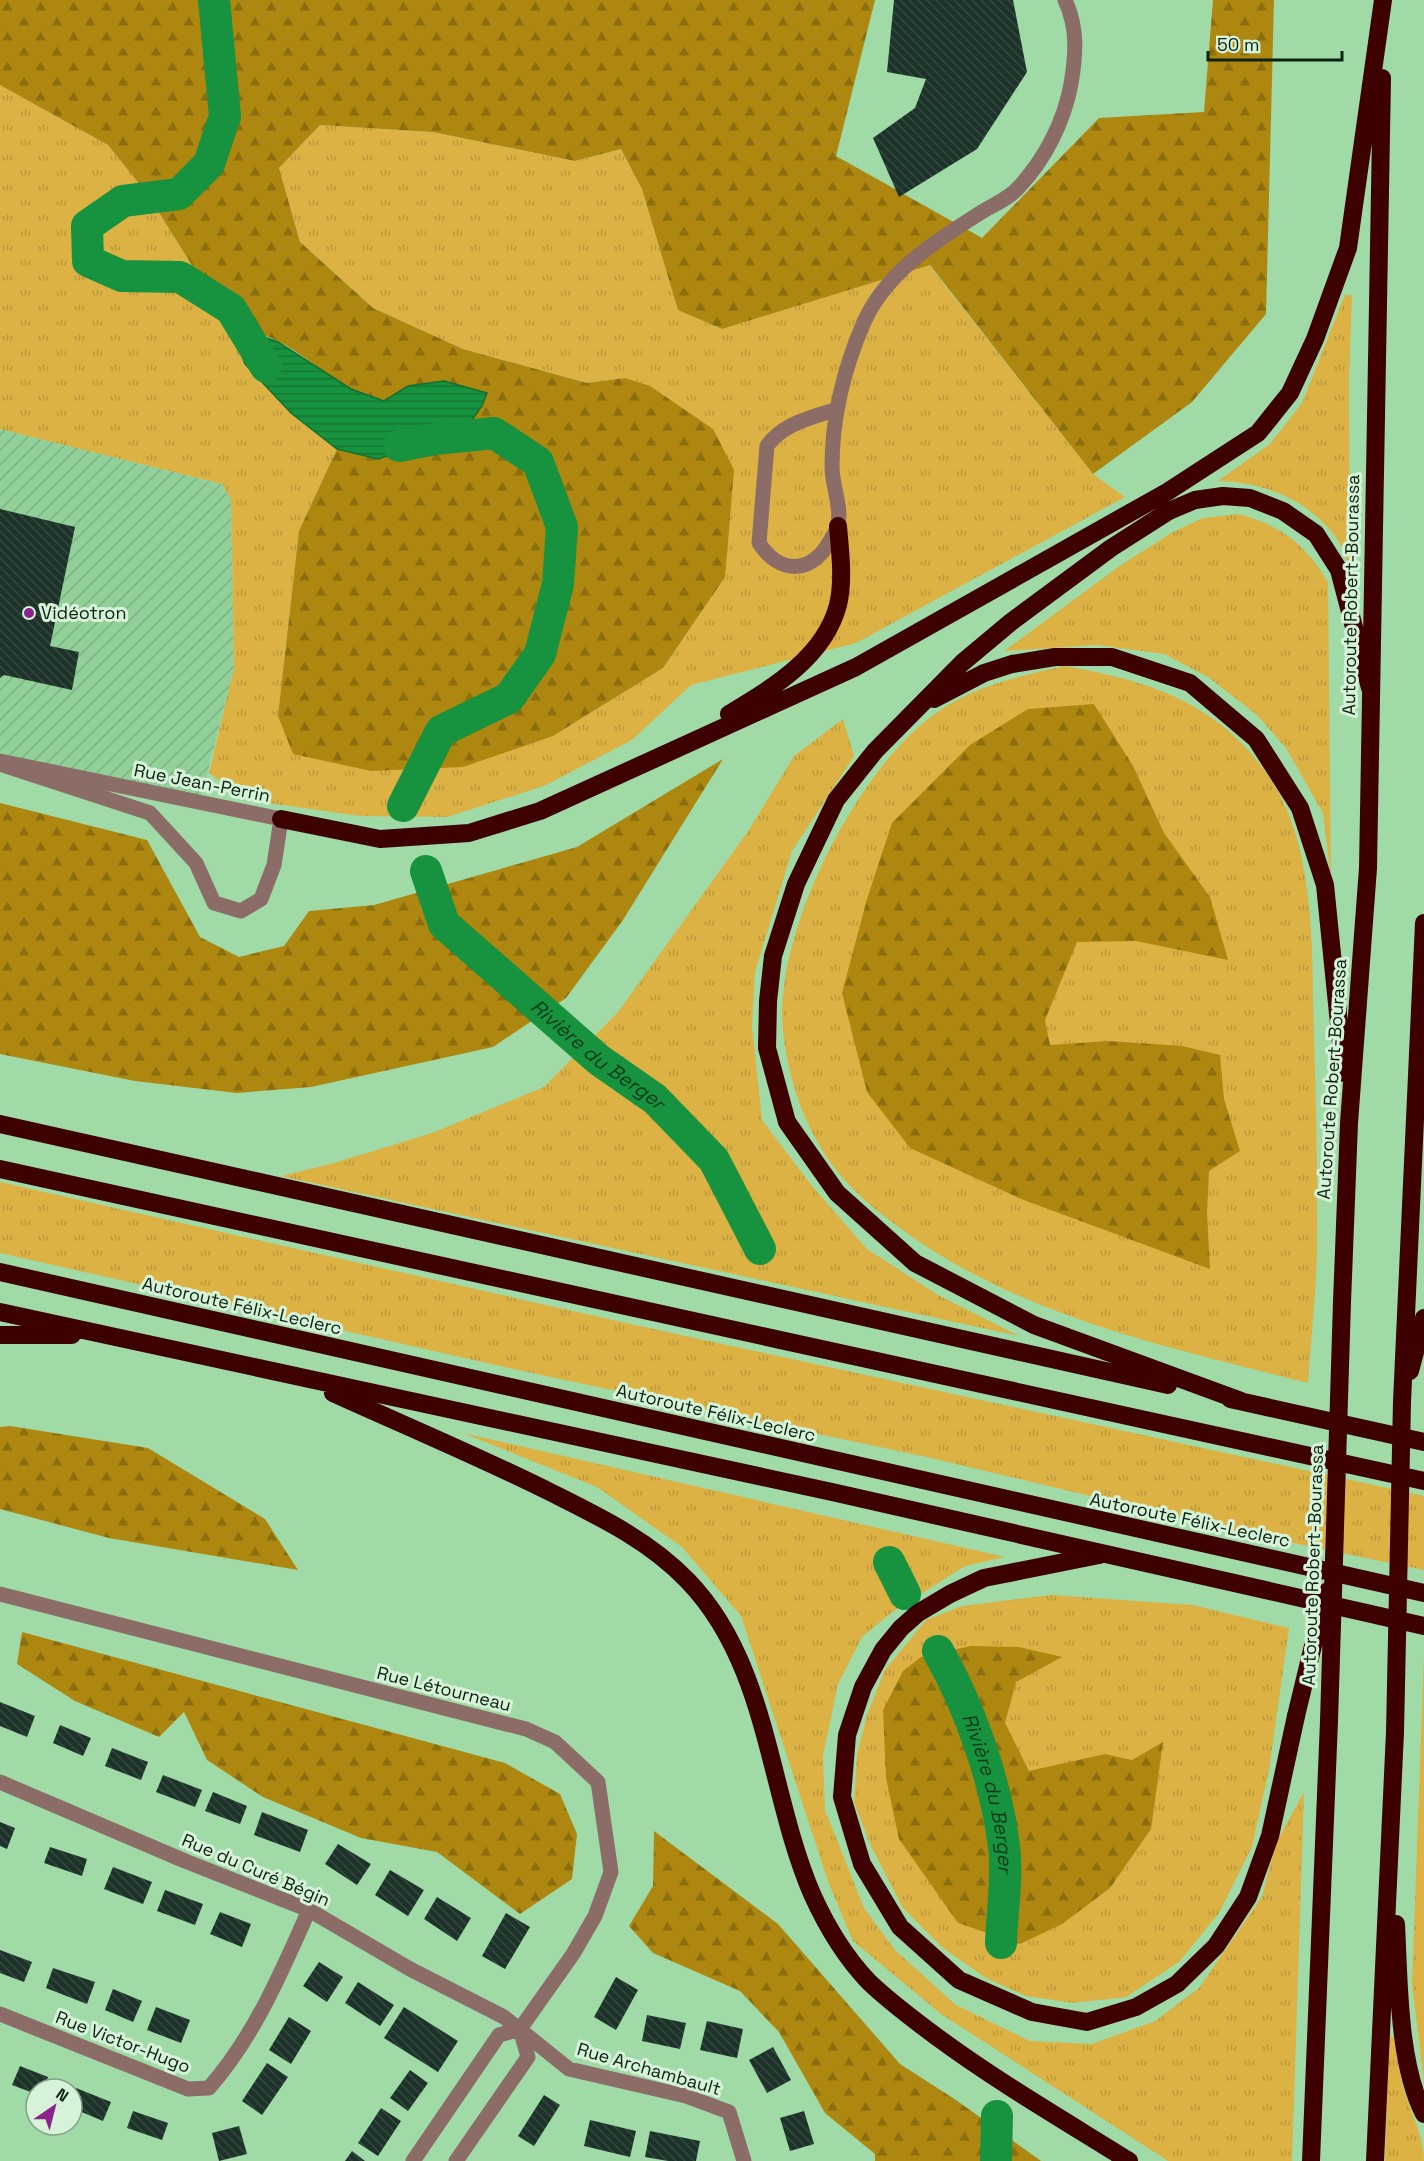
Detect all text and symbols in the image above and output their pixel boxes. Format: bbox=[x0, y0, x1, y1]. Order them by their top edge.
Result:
scale bar bbox=[1208, 24, 1342, 62]
text: 50 m bbox=[1217, 33, 1259, 56]
street label: Autoroute Robert-Bourassa bbox=[1337, 474, 1364, 716]
place label: Vidéotron bbox=[41, 601, 126, 624]
marker: Vidéotron bbox=[22, 606, 36, 620]
street label: Rue Jean-Perrin bbox=[132, 758, 272, 807]
street label: Autoroute Robert-Bourassa bbox=[1312, 958, 1351, 1200]
water label: Rivière du Berger bbox=[526, 993, 673, 1117]
street label: Autoroute Félix-Leclerc bbox=[140, 1271, 344, 1340]
street label: Autoroute Félix-Leclerc bbox=[614, 1378, 818, 1447]
street label: Autoroute Robert-Bourassa bbox=[1297, 1444, 1328, 1686]
street label: Autoroute Félix-Leclerc bbox=[1088, 1487, 1292, 1552]
street label: Rue Létourneau bbox=[375, 1661, 514, 1716]
water label: Rivière du Berger bbox=[956, 1709, 1018, 1875]
street label: Rue du Curé Bégin bbox=[179, 1828, 334, 1911]
street label: Rue Victor-Hugo bbox=[53, 2005, 194, 2078]
street label: Rue Archambault bbox=[575, 2037, 724, 2100]
north arrow bbox=[24, 2077, 84, 2137]
text: N bbox=[52, 2083, 73, 2107]

